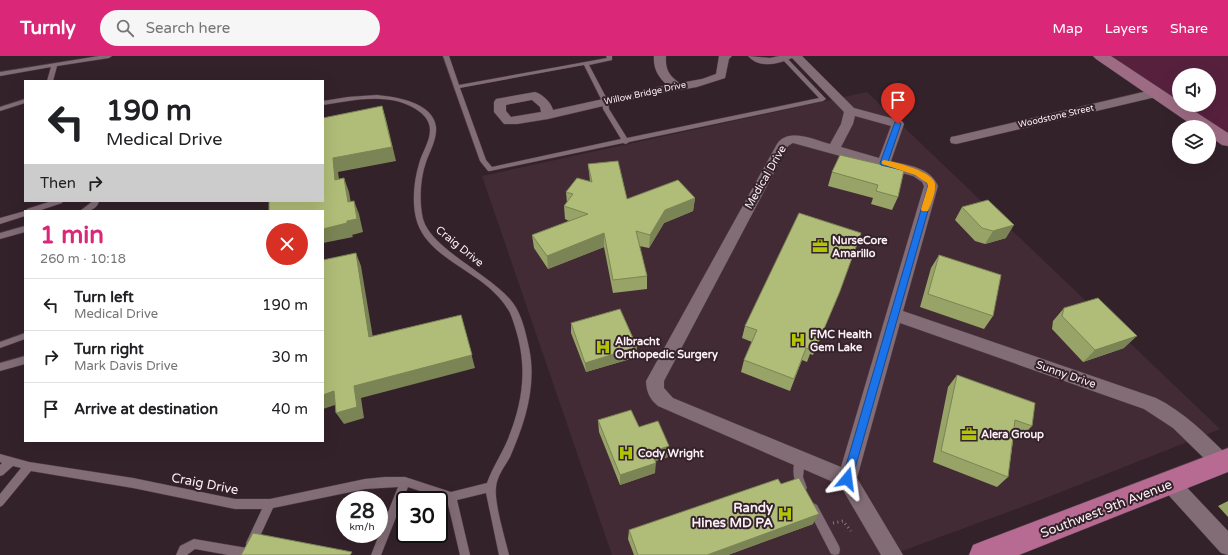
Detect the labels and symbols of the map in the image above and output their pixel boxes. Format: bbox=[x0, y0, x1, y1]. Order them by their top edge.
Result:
street label: Willow Bridge Drive bbox=[603, 79, 687, 108]
pin bbox=[881, 83, 915, 124]
street label: Woodstone Street bbox=[1017, 102, 1095, 131]
street label: Medical Drive bbox=[742, 143, 789, 211]
street label: Craig Drive bbox=[433, 223, 486, 270]
place label: NurseCore Amarillo bbox=[832, 234, 888, 260]
office icon: NurseCore Amarillo bbox=[811, 237, 829, 255]
place label: FMC Health Gem Lake bbox=[810, 328, 872, 354]
hospital icon: FMC Health Gem Lake bbox=[789, 331, 807, 349]
place label: Albracht Orthopedic Surgery bbox=[615, 335, 718, 362]
hospital icon: Albracht Orthopedic Surgery bbox=[594, 338, 612, 356]
street label: Sunny Drive bbox=[1034, 358, 1098, 391]
office icon: Alera Group bbox=[960, 425, 978, 443]
place label: Alera Group bbox=[981, 428, 1044, 442]
hospital icon: Cody Wright bbox=[617, 444, 635, 462]
place label: Cody Wright bbox=[638, 447, 704, 461]
position arrow bbox=[826, 458, 868, 500]
street label: Craig Drive bbox=[170, 470, 240, 498]
street label: Southwest 9th Avenue bbox=[1038, 476, 1174, 541]
speed limit sign: 30 bbox=[396, 491, 448, 543]
place label: Randy Hines MD PA bbox=[692, 500, 773, 531]
hospital icon: Randy Hines MD PA bbox=[776, 505, 794, 523]

